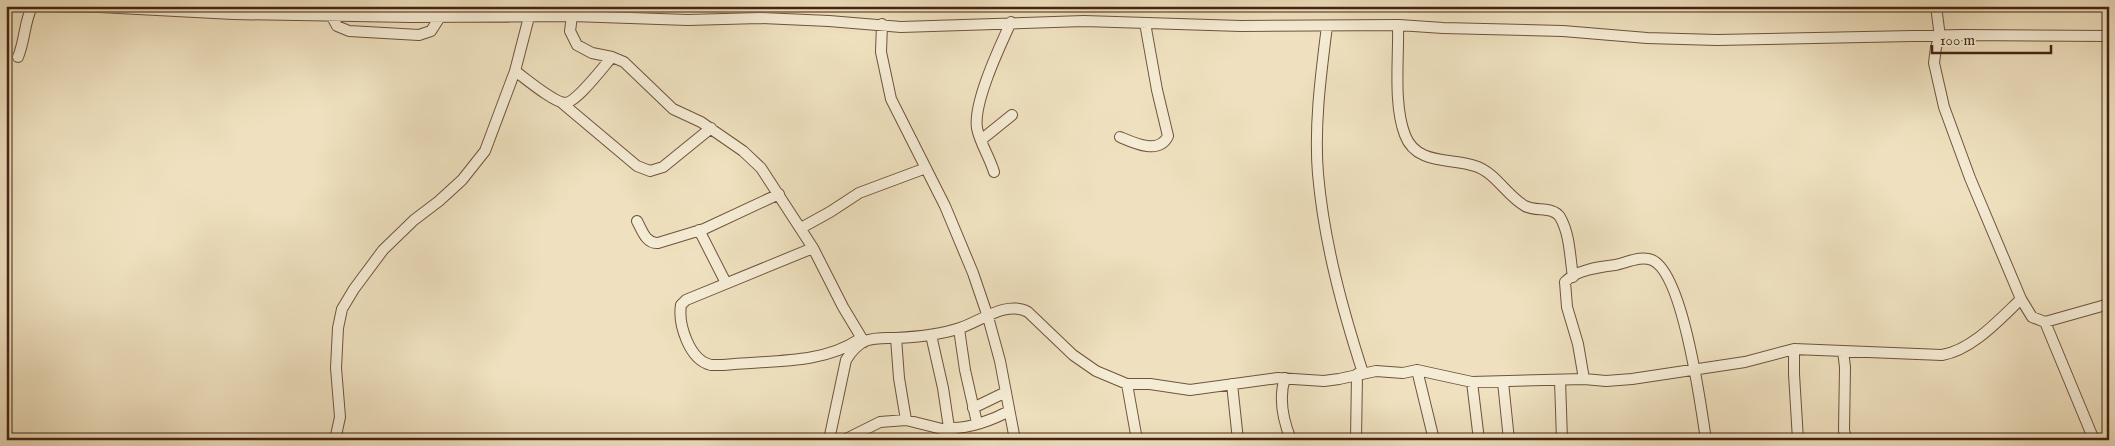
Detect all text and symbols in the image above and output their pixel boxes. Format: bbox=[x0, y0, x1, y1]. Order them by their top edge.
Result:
scale bar bbox=[1932, 22, 2051, 54]
text: 100 m bbox=[1940, 31, 1976, 50]

